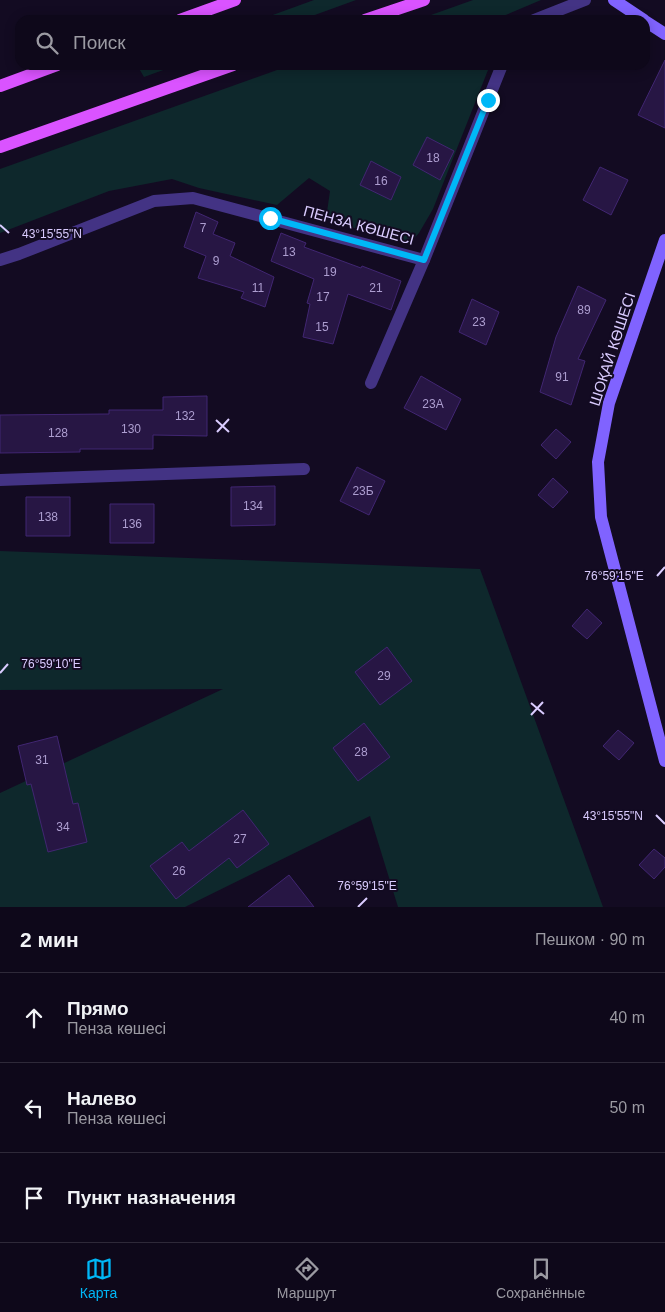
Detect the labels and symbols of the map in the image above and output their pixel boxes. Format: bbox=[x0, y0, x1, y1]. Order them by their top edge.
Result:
route end bbox=[477, 89, 500, 112]
house number: 18 bbox=[426, 151, 440, 165]
house number: 16 bbox=[374, 174, 388, 188]
street label: ПЕНЗА КӨШЕСІ bbox=[302, 202, 416, 248]
route start bbox=[259, 207, 282, 230]
house number: 7 bbox=[200, 221, 207, 235]
text: 43°15'55"N bbox=[22, 227, 82, 241]
house number: 13 bbox=[282, 245, 296, 259]
house number: 9 bbox=[213, 254, 220, 268]
house number: 19 bbox=[323, 265, 337, 279]
house number: 11 bbox=[252, 281, 265, 295]
house number: 21 bbox=[369, 281, 383, 295]
house number: 17 bbox=[316, 290, 330, 304]
street label: ШОҚАЙ КӨШЕСІ bbox=[586, 290, 638, 408]
house number: 89 bbox=[577, 303, 591, 317]
house number: 23 bbox=[472, 315, 486, 329]
house number: 15 bbox=[315, 320, 329, 334]
house number: 91 bbox=[555, 370, 569, 384]
house number: 23А bbox=[422, 397, 444, 411]
house number: 132 bbox=[175, 409, 195, 423]
house number: 130 bbox=[121, 422, 141, 436]
house number: 128 bbox=[48, 426, 68, 440]
house number: 23Б bbox=[352, 484, 374, 498]
house number: 134 bbox=[243, 499, 263, 513]
house number: 138 bbox=[38, 510, 58, 524]
house number: 136 bbox=[122, 517, 142, 531]
text: 76°59'15"E bbox=[584, 569, 644, 583]
text: 76°59'10"E bbox=[21, 657, 81, 671]
house number: 29 bbox=[377, 669, 391, 683]
house number: 28 bbox=[354, 745, 368, 759]
house number: 31 bbox=[35, 753, 49, 767]
text: 43°15'55"N bbox=[583, 809, 643, 823]
house number: 34 bbox=[56, 820, 70, 834]
house number: 27 bbox=[233, 832, 247, 846]
house number: 26 bbox=[172, 864, 186, 878]
text: 76°59'15"E bbox=[337, 879, 397, 893]

